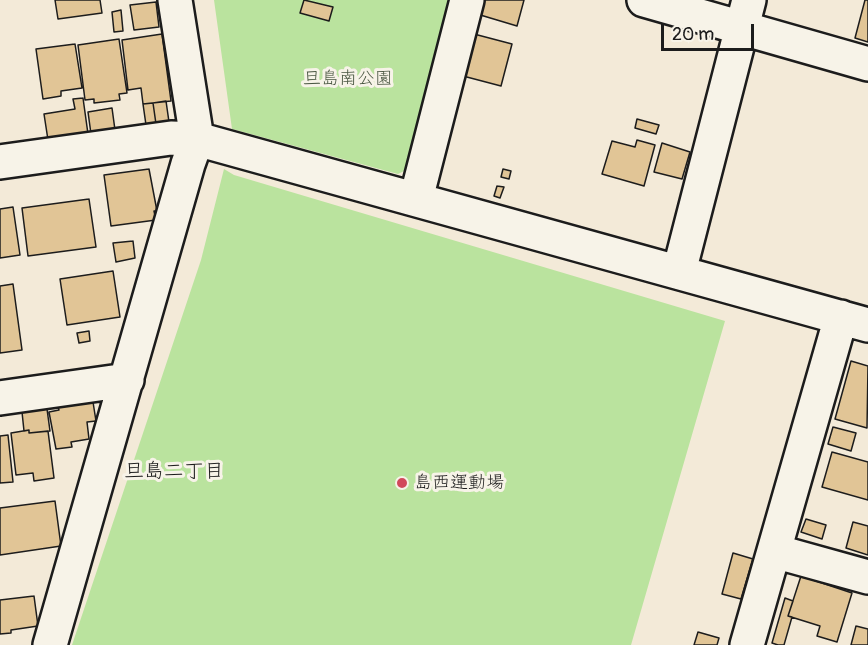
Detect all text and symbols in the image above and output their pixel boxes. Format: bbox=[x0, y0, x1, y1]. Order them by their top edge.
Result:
scale bar bbox=[664, 12, 757, 50]
text: 20 m bbox=[672, 23, 714, 46]
park label: 旦島南公園 bbox=[303, 68, 393, 90]
district label: 旦島二丁目 bbox=[124, 460, 224, 484]
place label: 島西運動場 bbox=[414, 472, 504, 494]
marker: 島西運動場 bbox=[395, 476, 409, 490]

